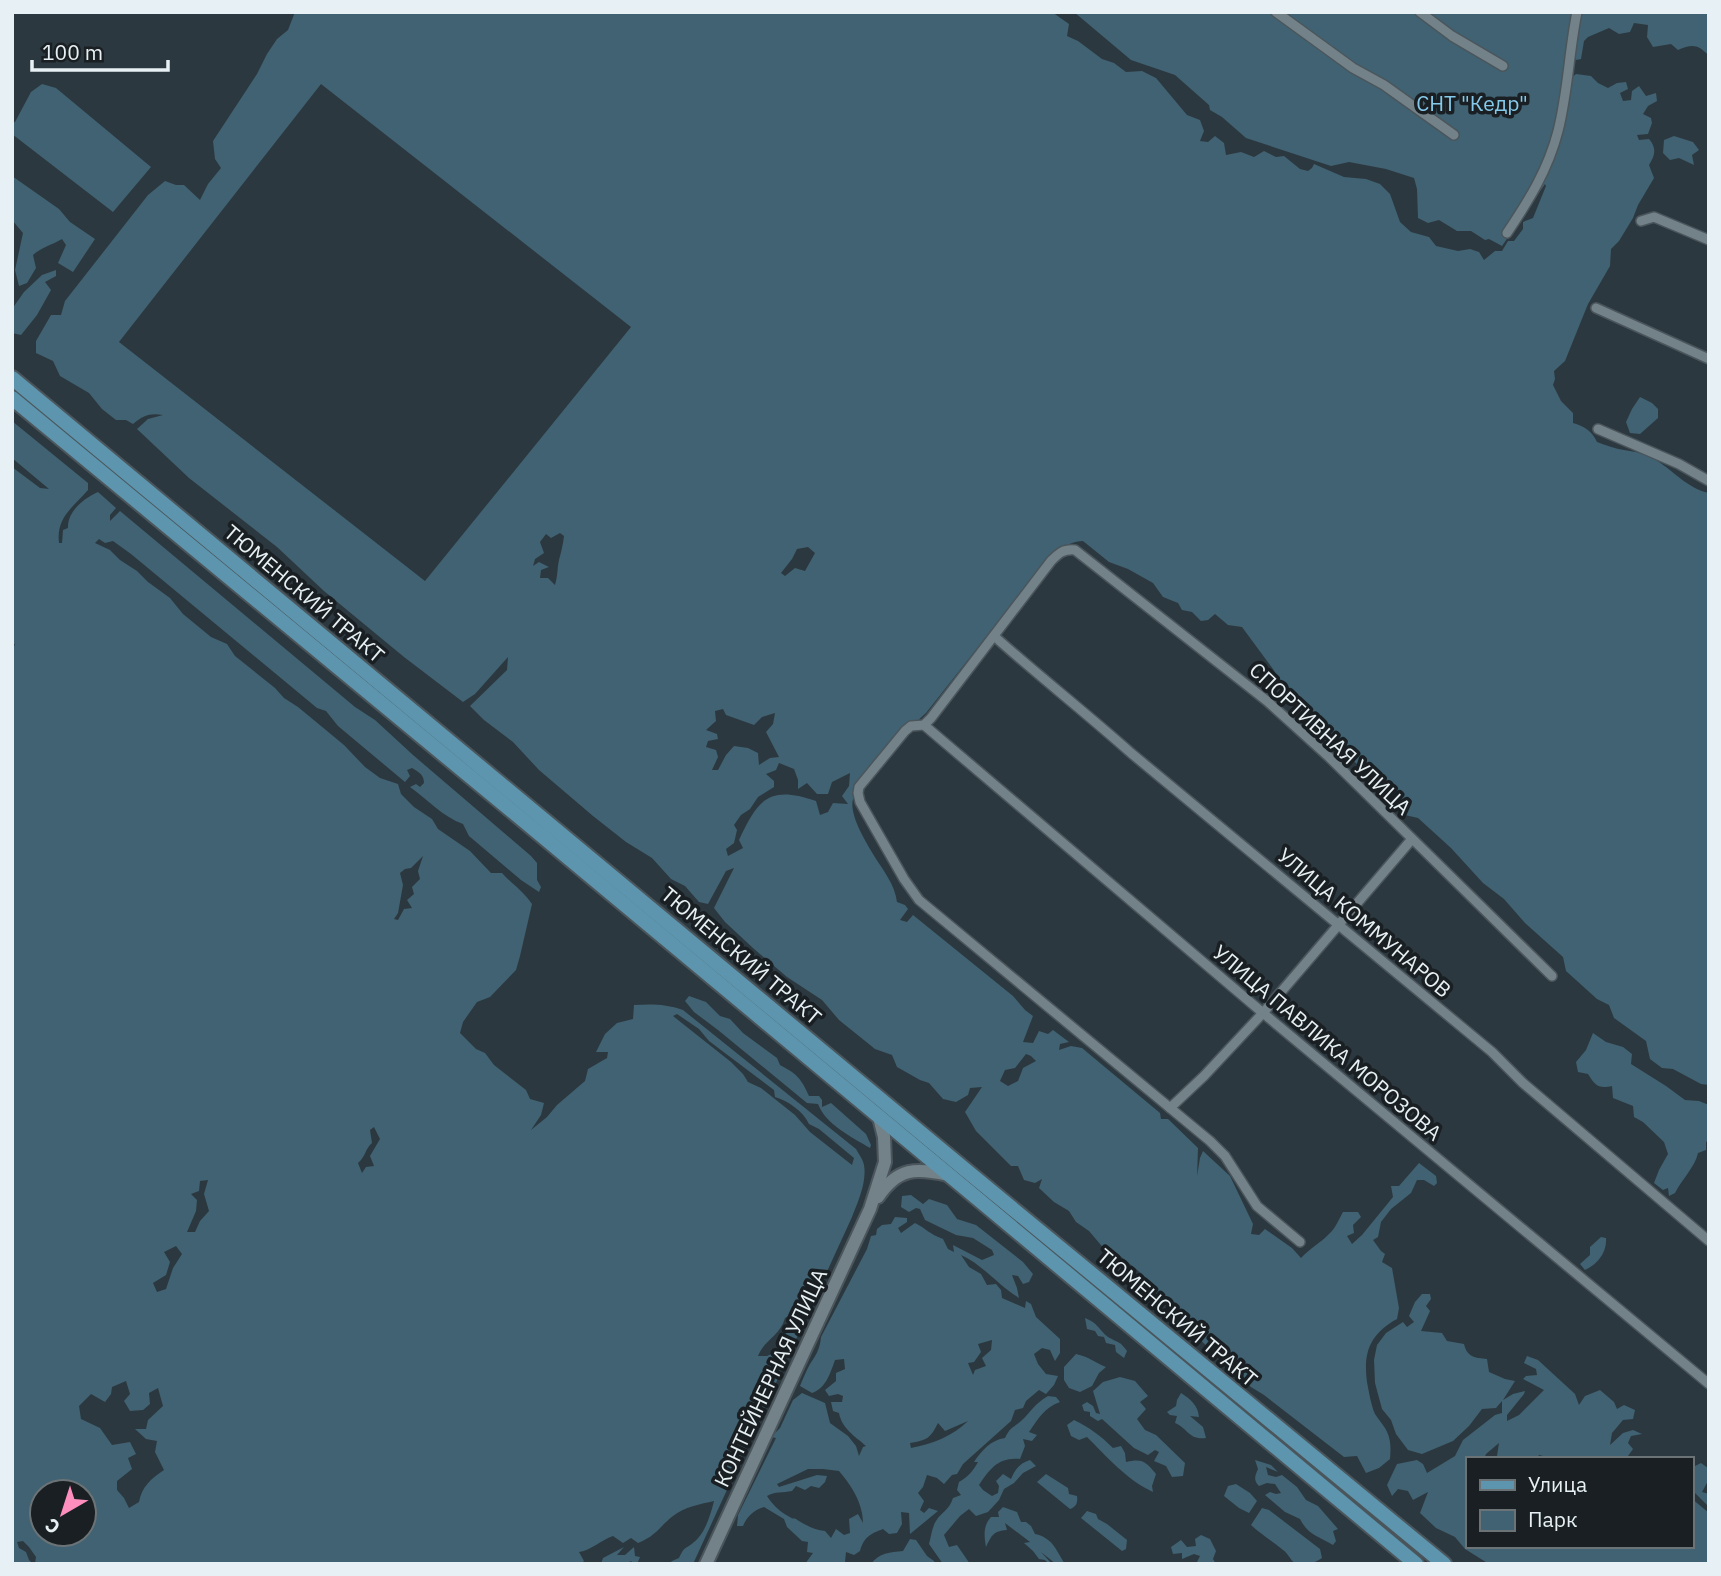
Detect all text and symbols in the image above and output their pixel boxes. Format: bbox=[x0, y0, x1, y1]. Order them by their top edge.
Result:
scale bar bbox=[32, 28, 168, 72]
text: 100 m bbox=[42, 38, 103, 66]
park label: СНТ "Кедр" bbox=[1416, 89, 1528, 117]
street label: ТЮМЕНСКИЙ ТРАКТ bbox=[219, 518, 391, 669]
street label: СПОРТИВНАЯ УЛИЦА bbox=[1244, 656, 1418, 821]
street label: УЛИЦА КОММУНАРОВ bbox=[1272, 841, 1457, 1003]
street label: ТЮМЕНСКИЙ ТРАКТ bbox=[656, 880, 828, 1031]
street label: УЛИЦА ПАВЛИКА МОРОЗОВА bbox=[1207, 938, 1448, 1146]
street label: ТЮМЕНСКИЙ ТРАКТ bbox=[1092, 1242, 1264, 1393]
street label: КОНТЕЙНЕРНАЯ УЛИЦА bbox=[707, 1264, 833, 1491]
legend bbox=[1466, 1457, 1693, 1548]
text: Улица bbox=[1528, 1470, 1587, 1498]
north arrow bbox=[28, 1478, 98, 1548]
text: Парк bbox=[1528, 1505, 1578, 1533]
text: С bbox=[40, 1513, 65, 1539]

